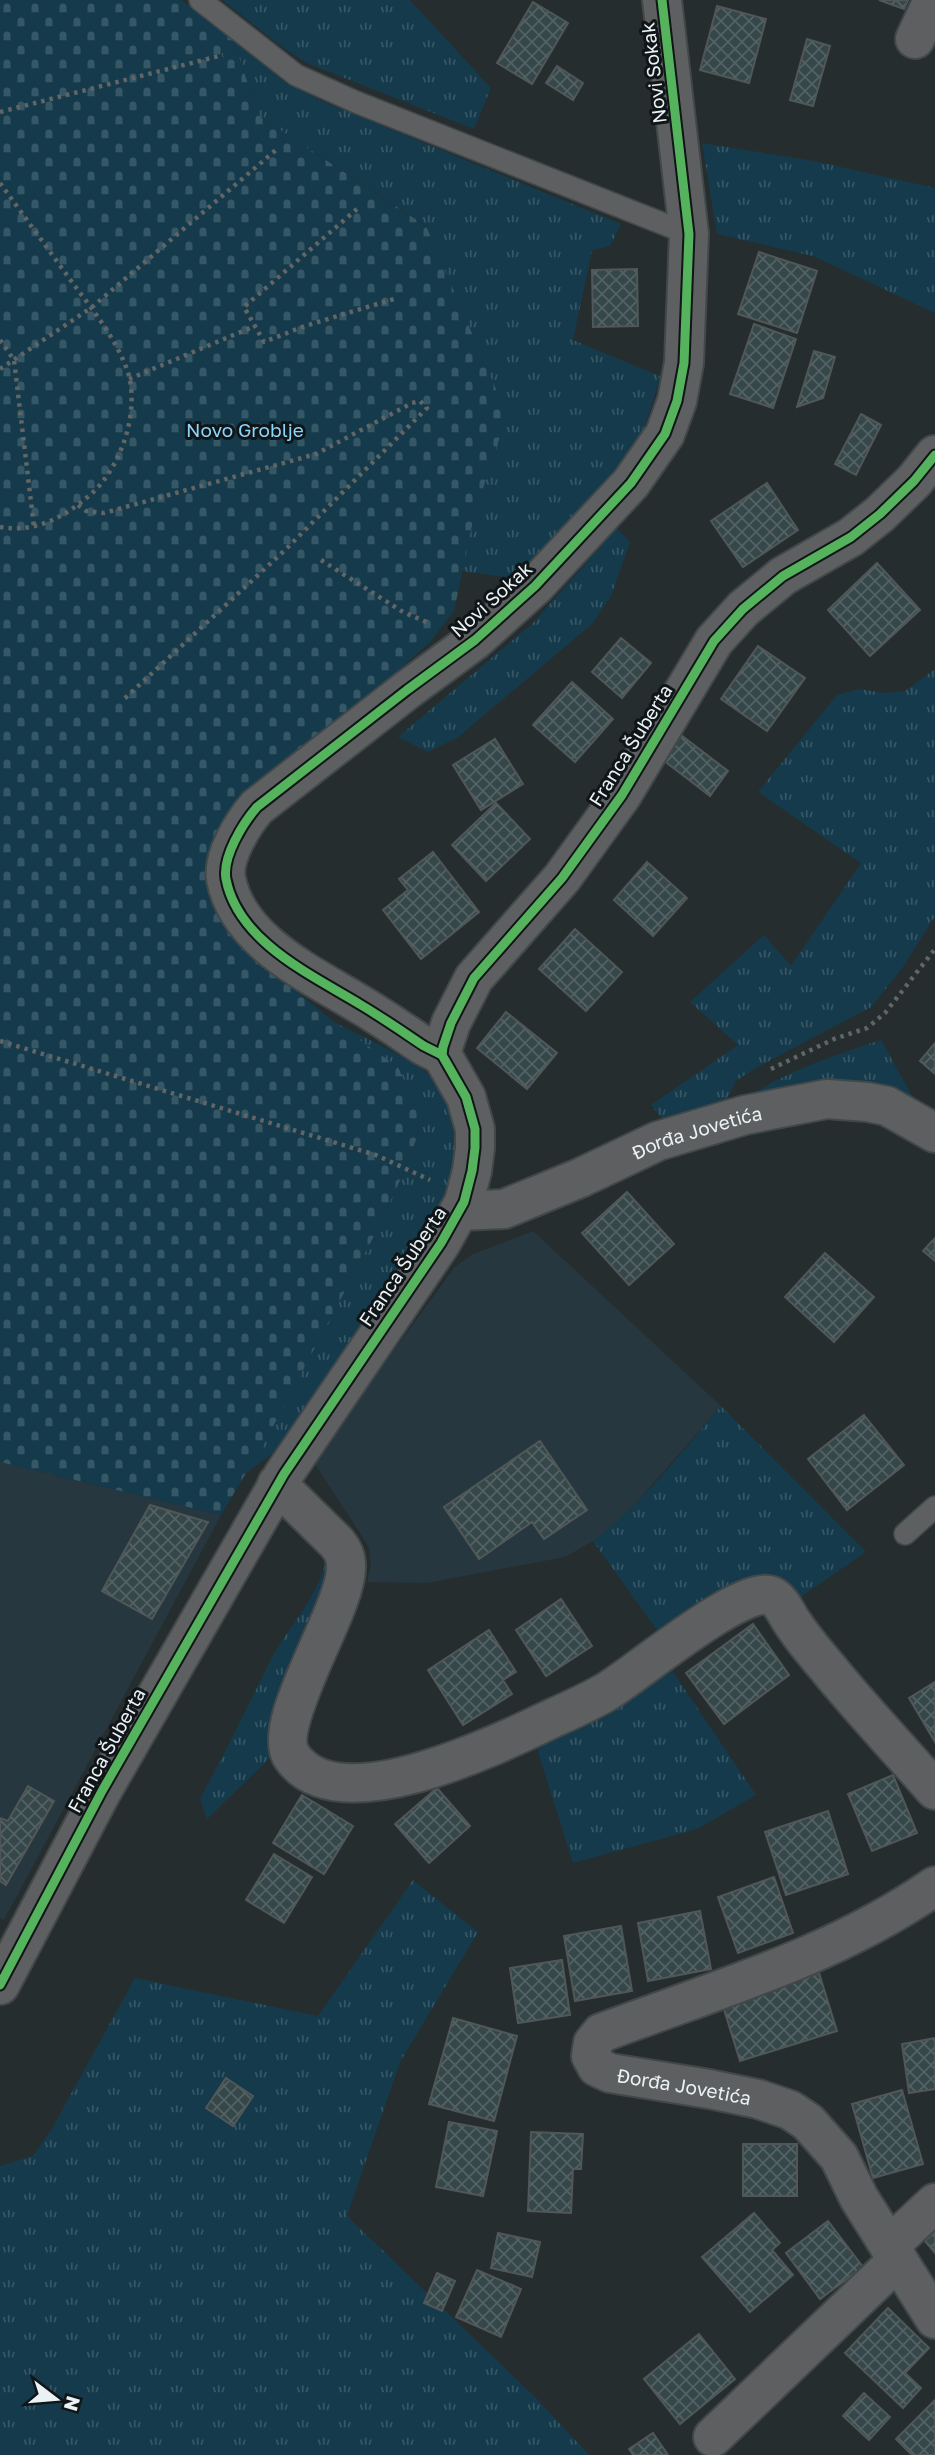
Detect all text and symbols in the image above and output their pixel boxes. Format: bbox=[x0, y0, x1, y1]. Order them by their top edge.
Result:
street label: Novi Sokak bbox=[635, 21, 671, 125]
park label: Novo Groblje bbox=[186, 418, 304, 441]
street label: Novi Sokak bbox=[446, 556, 537, 642]
street label: Franca Šuberta bbox=[583, 680, 677, 810]
street label: Đorđa Jovetića bbox=[627, 1100, 764, 1164]
street label: Franca Šuberta bbox=[354, 1202, 450, 1330]
street label: Franca Šuberta bbox=[62, 1684, 150, 1816]
street label: Đorđa Jovetića bbox=[615, 2063, 753, 2109]
north arrow bbox=[21, 2364, 91, 2434]
text: N bbox=[60, 2394, 86, 2414]

